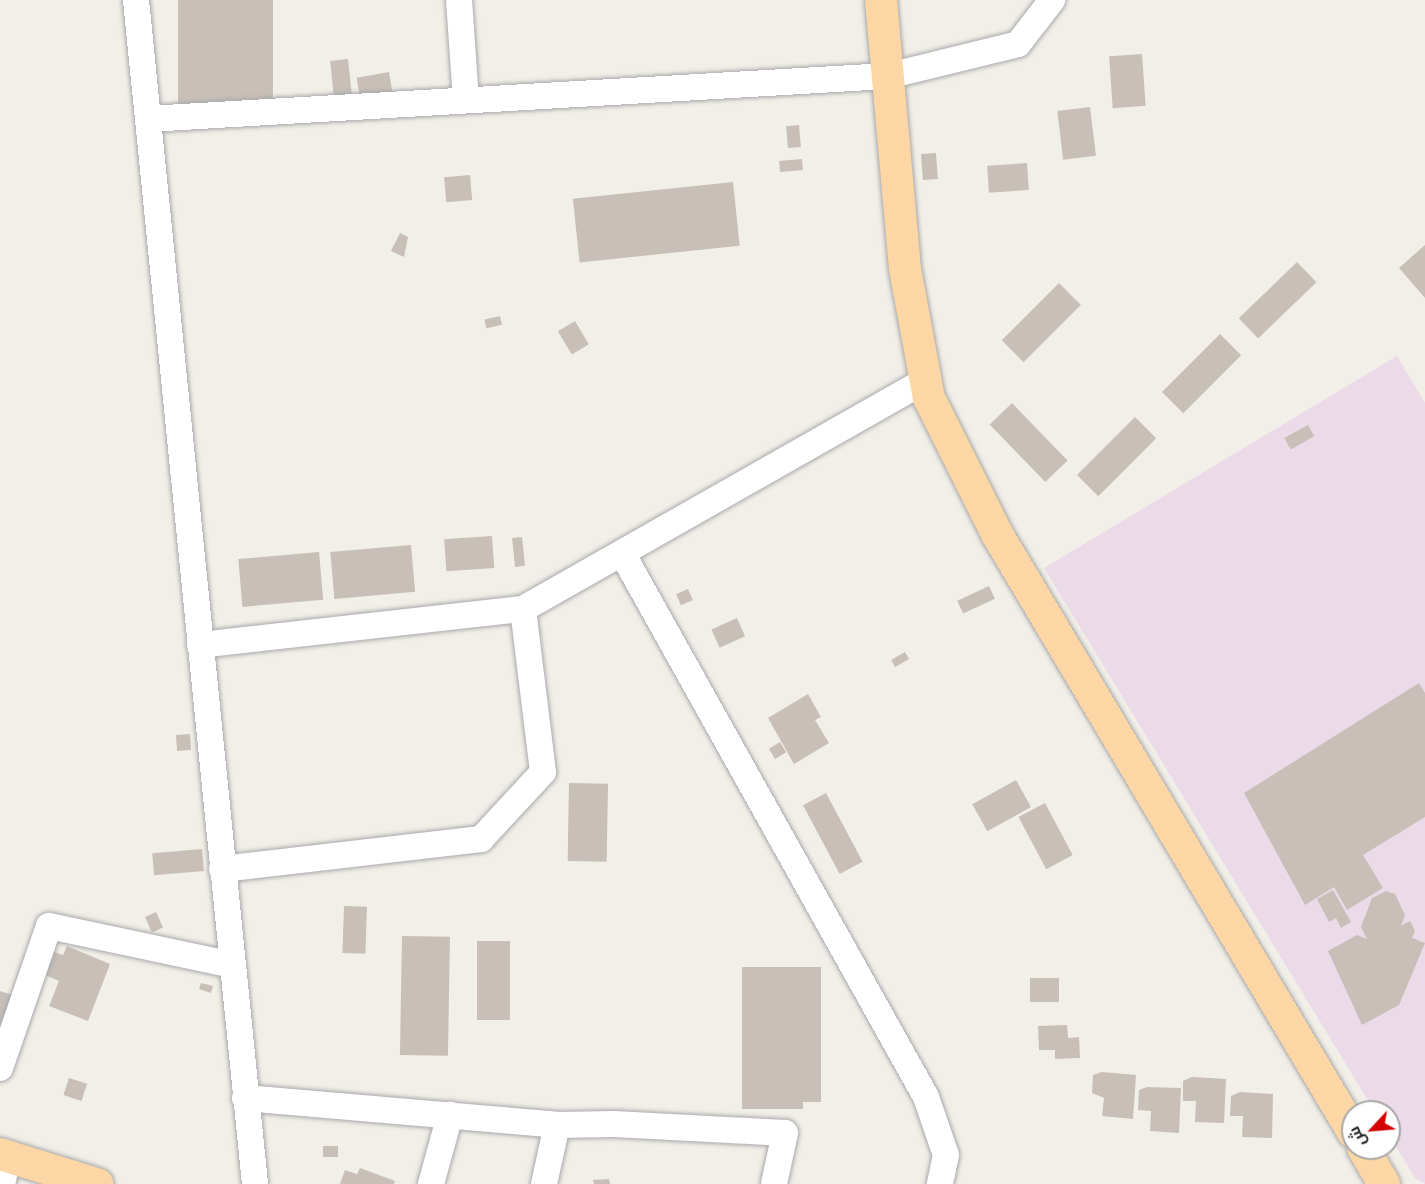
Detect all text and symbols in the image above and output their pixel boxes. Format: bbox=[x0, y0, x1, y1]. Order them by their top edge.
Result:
north arrow bbox=[1341, 1100, 1401, 1160]
text: ش bbox=[1341, 1123, 1372, 1152]

